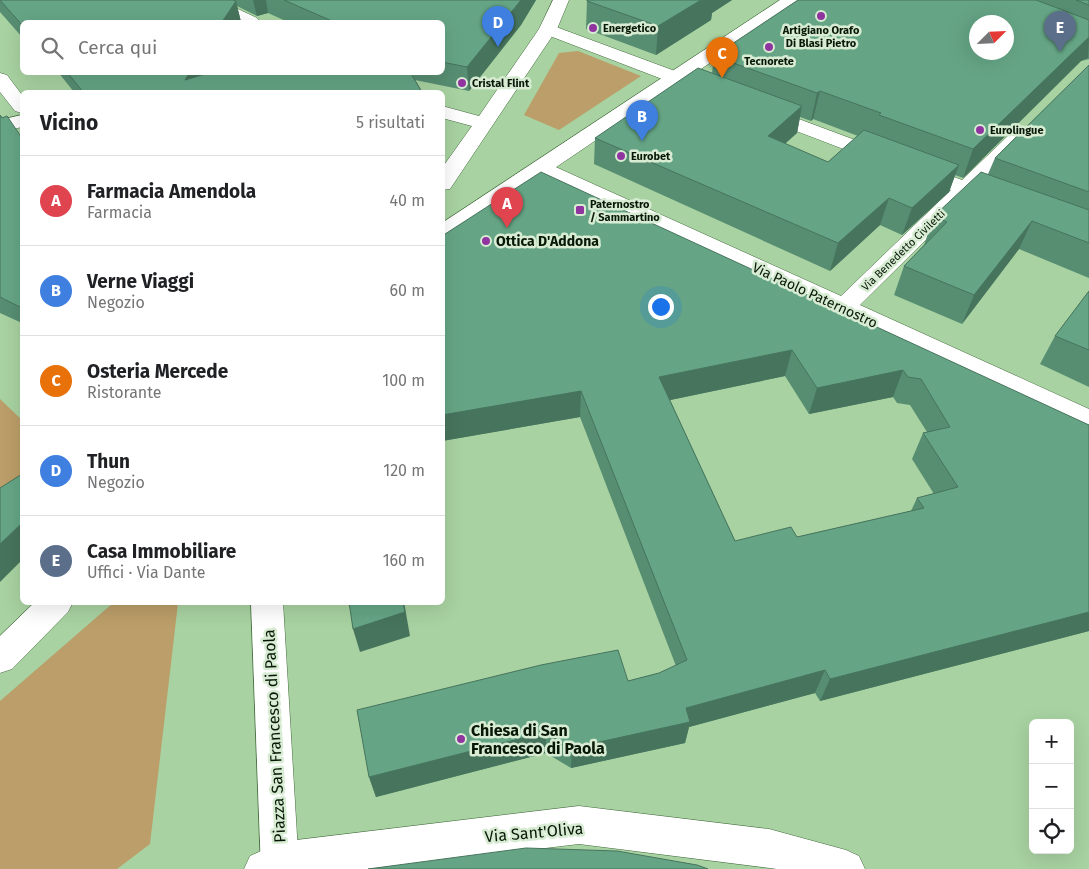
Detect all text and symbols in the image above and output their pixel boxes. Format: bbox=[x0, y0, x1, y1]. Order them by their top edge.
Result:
pin: D bbox=[482, 6, 514, 47]
marker: Artigiano Orafo Di Blasi Pietro bbox=[815, 10, 827, 22]
pin: E bbox=[1044, 11, 1076, 52]
north arrow bbox=[969, 15, 1014, 60]
search box bbox=[20, 20, 445, 75]
marker: Energetico bbox=[587, 22, 599, 34]
place label: Energetico bbox=[603, 22, 657, 35]
place label: Artigiano Orafo Di Blasi Pietro bbox=[782, 24, 860, 50]
icon: search bbox=[38, 34, 66, 62]
text: Cerca qui bbox=[78, 36, 157, 59]
pin: C bbox=[706, 37, 738, 78]
marker: Tecnorete bbox=[763, 41, 775, 53]
place label: Tecnorete bbox=[744, 55, 794, 68]
marker: Cristal Flint bbox=[456, 77, 468, 89]
place label: Cristal Flint bbox=[472, 77, 530, 90]
pin: B bbox=[626, 100, 658, 141]
text: Vicino bbox=[40, 110, 98, 136]
text: 5 risultati bbox=[356, 113, 425, 132]
marker: Eurolingue bbox=[974, 124, 986, 136]
place label: Eurolingue bbox=[990, 124, 1043, 137]
marker: Eurobet bbox=[615, 150, 627, 162]
place label: Eurobet bbox=[631, 150, 671, 163]
text: Farmacia Amendola bbox=[87, 180, 256, 203]
pin: A bbox=[491, 187, 523, 228]
text: A bbox=[51, 191, 61, 210]
text: 40 m bbox=[390, 191, 425, 210]
place label: Paternostro / Sammartino bbox=[590, 198, 660, 224]
text: Farmacia bbox=[87, 203, 152, 222]
marker: Paternostro / Sammartino bbox=[574, 204, 586, 216]
street label: Via Benedetto Civiletti bbox=[859, 207, 948, 294]
place label: Ottica D'Addona bbox=[496, 233, 599, 250]
marker: Ottica D'Addona bbox=[480, 235, 492, 247]
street label: Via Paolo Paternostro bbox=[750, 259, 880, 332]
text: Verne Viaggi bbox=[87, 270, 194, 293]
text: B bbox=[51, 281, 61, 300]
text: 60 m bbox=[390, 281, 425, 300]
text: Negozio bbox=[87, 293, 145, 312]
your location bbox=[648, 294, 674, 320]
text: Osteria Mercede bbox=[87, 360, 228, 383]
text: C bbox=[51, 371, 61, 390]
text: 100 m bbox=[382, 371, 425, 390]
text: Ristorante bbox=[87, 383, 162, 402]
text: Thun bbox=[87, 450, 130, 473]
text: D bbox=[51, 461, 61, 480]
text: 120 m bbox=[383, 461, 425, 480]
text: Negozio bbox=[87, 473, 145, 492]
text: Casa Immobiliare bbox=[87, 540, 236, 563]
text: E bbox=[52, 551, 60, 570]
text: 160 m bbox=[383, 551, 425, 570]
text: Uffici · Via Dante bbox=[87, 563, 205, 582]
street label: Piazza San Francesco di Paola bbox=[259, 629, 290, 843]
map controls bbox=[1029, 719, 1074, 854]
button: + bbox=[1029, 719, 1074, 764]
place label: Chiesa di San Francesco di Paola bbox=[471, 721, 605, 758]
marker: Chiesa di San Francesco di Paola bbox=[455, 733, 467, 745]
button: − bbox=[1029, 764, 1074, 809]
button: locate bbox=[1029, 809, 1074, 854]
street label: Via Sant'Oliva bbox=[484, 819, 584, 846]

